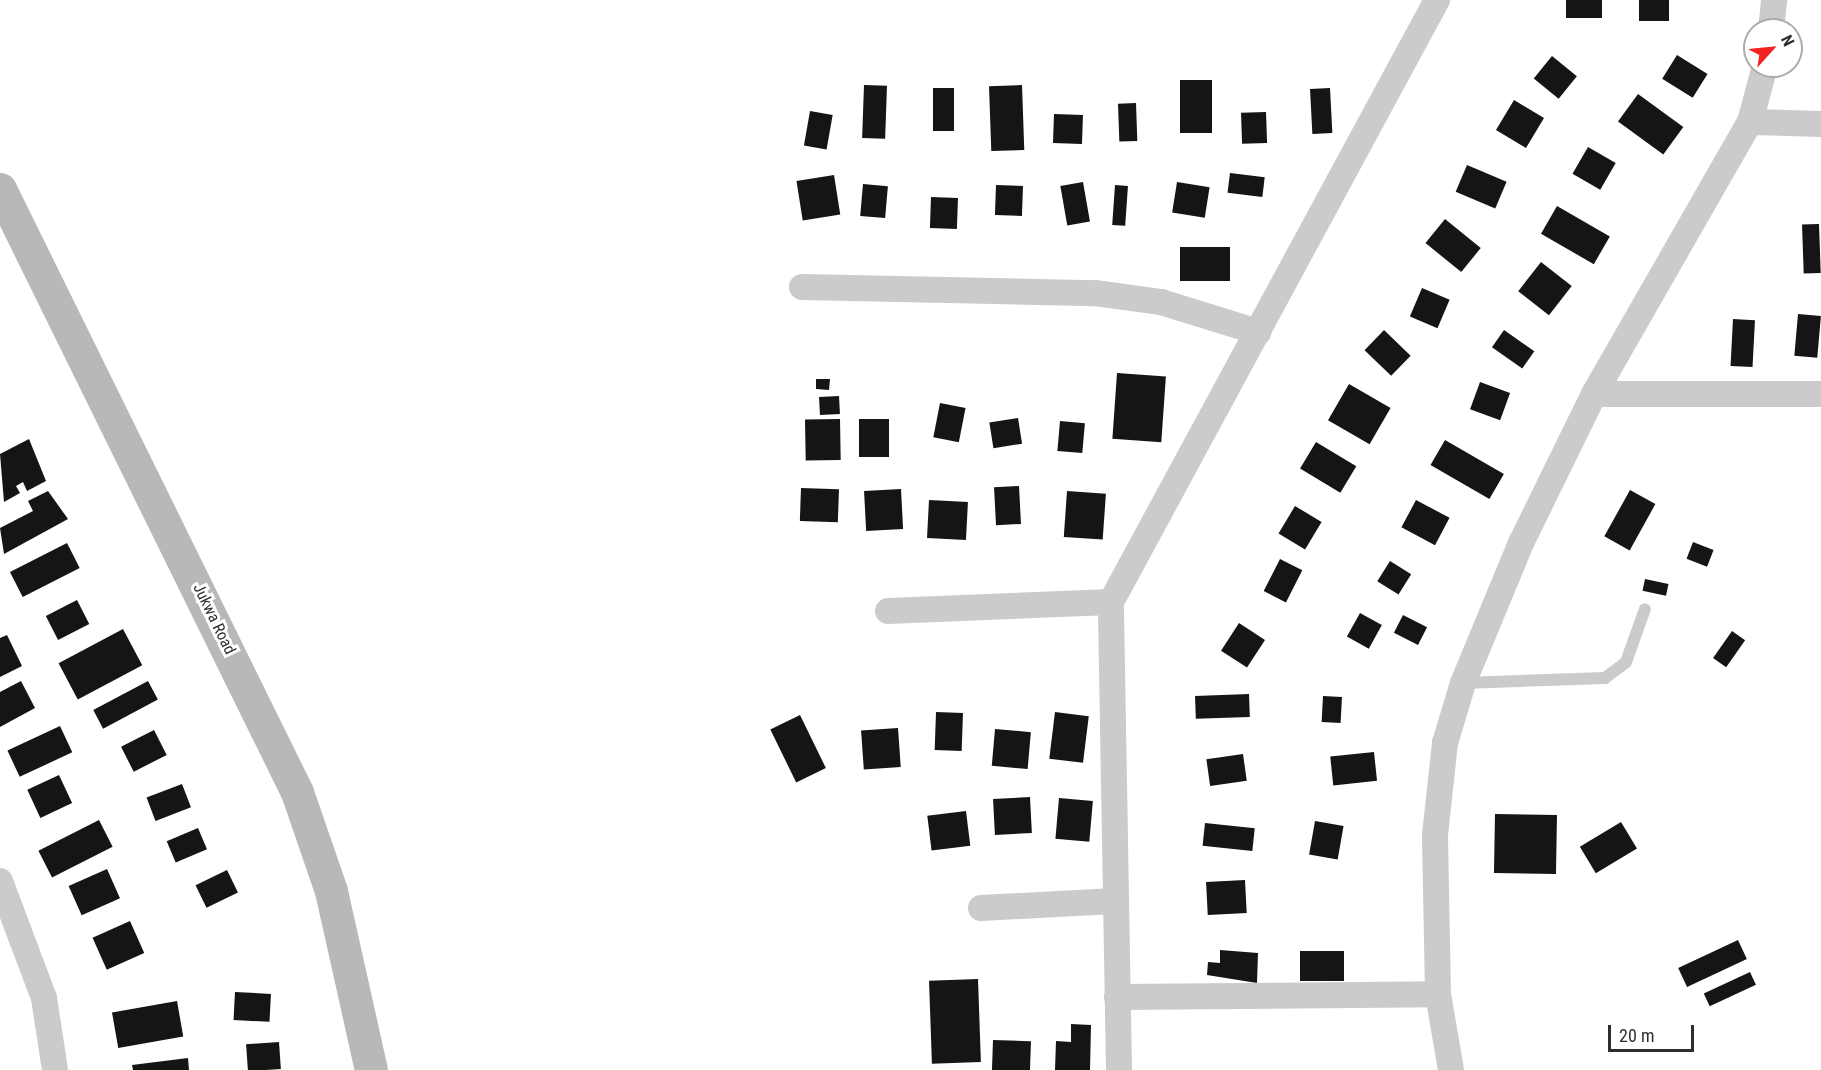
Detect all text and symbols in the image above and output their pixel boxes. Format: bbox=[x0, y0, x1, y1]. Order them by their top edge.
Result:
north arrow bbox=[1743, 18, 1803, 78]
text: N bbox=[1777, 32, 1798, 49]
street label: Jukwa Road bbox=[189, 580, 239, 658]
scale bar bbox=[1611, 1013, 1696, 1051]
text: 20 m bbox=[1619, 1025, 1654, 1046]

